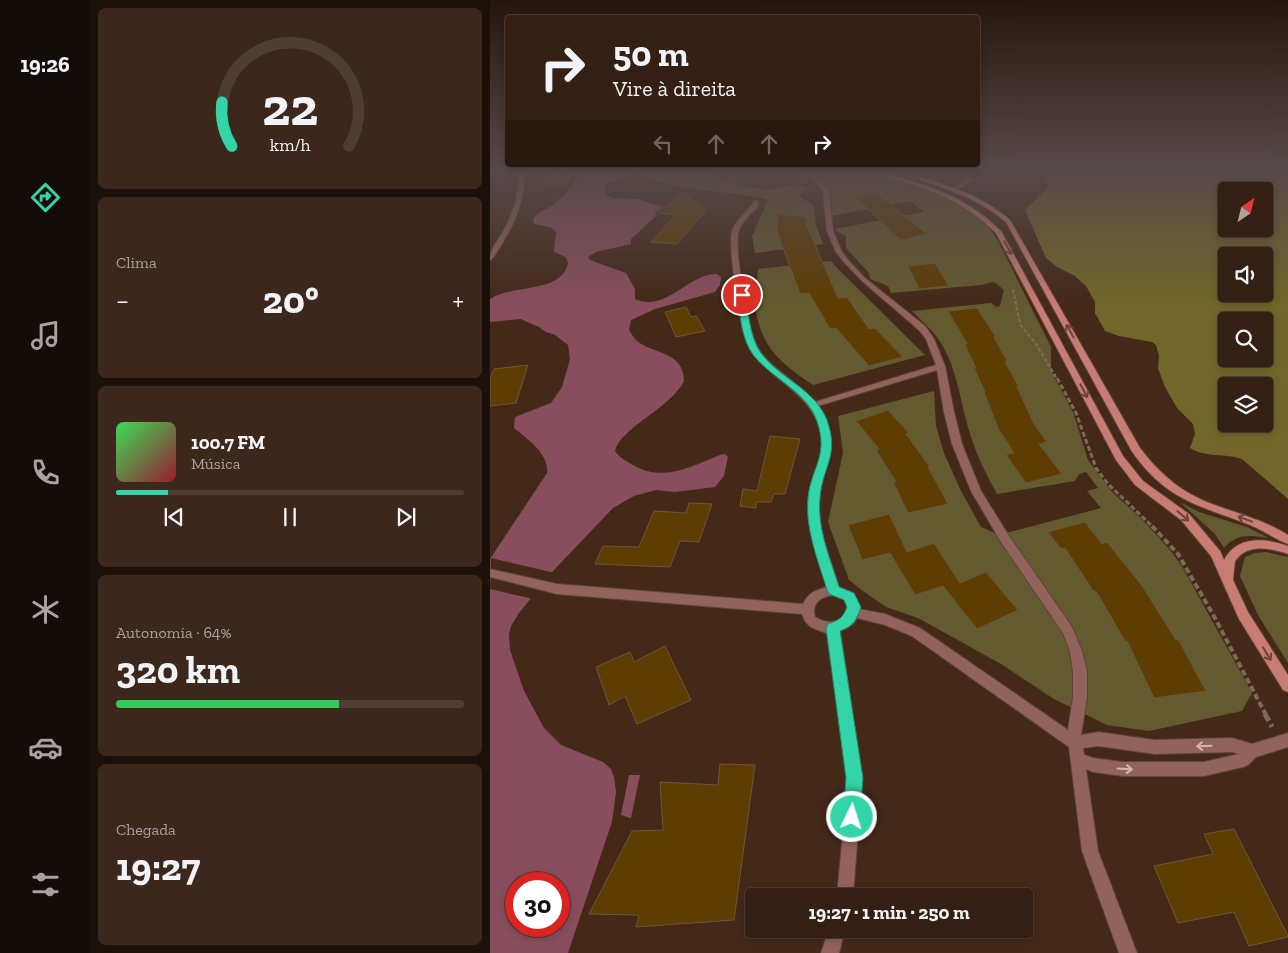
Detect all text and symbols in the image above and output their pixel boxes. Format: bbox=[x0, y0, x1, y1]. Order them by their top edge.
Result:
text: 50 m bbox=[613, 33, 689, 75]
icon: right bbox=[530, 35, 595, 100]
text: 19:26 bbox=[20, 51, 70, 78]
text: Vire à direita bbox=[613, 75, 736, 102]
text: 22 bbox=[262, 76, 318, 138]
icon: left bbox=[649, 130, 677, 158]
icon: ahead bbox=[702, 130, 730, 158]
icon: ahead bbox=[755, 130, 783, 158]
icon: right bbox=[808, 130, 836, 158]
text: km/h bbox=[270, 134, 310, 156]
icon: directions bbox=[28, 180, 63, 215]
north arrow bbox=[1218, 182, 1272, 238]
map controls bbox=[1218, 182, 1273, 432]
one-way arrow bbox=[1003, 240, 1013, 255]
button: sound bbox=[1218, 247, 1273, 302]
text: Clima bbox=[116, 253, 157, 272]
pin bbox=[721, 274, 763, 316]
text: 20° bbox=[263, 277, 319, 323]
icon: arrive bbox=[728, 281, 756, 309]
text: − bbox=[116, 284, 129, 317]
text: + bbox=[452, 284, 464, 317]
button: search bbox=[1218, 312, 1273, 367]
icon: music bbox=[28, 318, 63, 353]
one-way arrow bbox=[1065, 324, 1074, 339]
button: layers bbox=[1218, 377, 1273, 432]
one-way arrow bbox=[1079, 384, 1089, 399]
text: 100.7 FM bbox=[191, 431, 265, 454]
text: Música bbox=[191, 454, 240, 473]
icon: phone bbox=[28, 455, 63, 490]
icon: previous bbox=[160, 503, 188, 531]
icon: pause bbox=[276, 503, 304, 531]
icon: next bbox=[392, 503, 420, 531]
one-way arrow bbox=[1177, 511, 1190, 522]
one-way arrow bbox=[1237, 514, 1253, 523]
icon: climate bbox=[28, 592, 63, 627]
text: Autonomia · 64% bbox=[116, 623, 232, 642]
one-way arrow bbox=[1262, 646, 1272, 660]
text: 320 km bbox=[116, 647, 240, 693]
icon: car bbox=[28, 730, 63, 765]
one-way arrow bbox=[1196, 741, 1212, 751]
one-way arrow bbox=[1116, 764, 1132, 773]
position arrow bbox=[825, 790, 877, 842]
text: Chegada bbox=[116, 820, 176, 839]
text: 19:27 bbox=[116, 844, 200, 890]
icon: filters bbox=[28, 867, 63, 902]
speed limit sign: 30 bbox=[505, 872, 570, 937]
text: 19:27 · 1 min · 250 m bbox=[808, 901, 970, 924]

